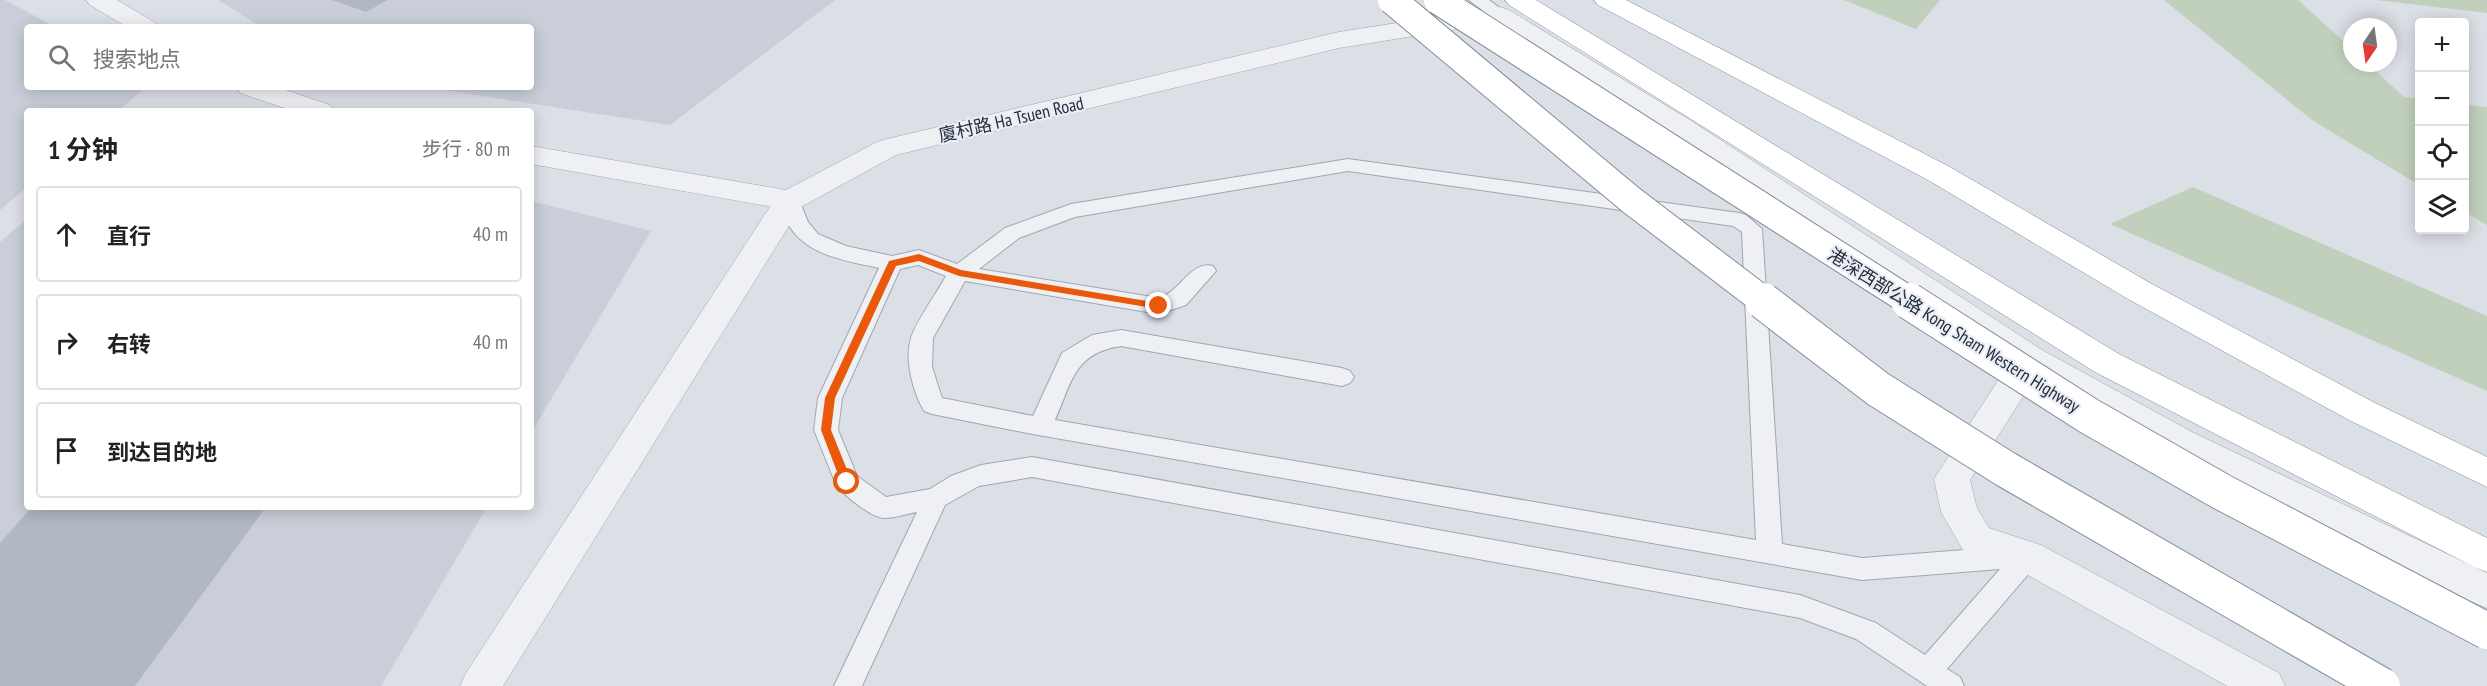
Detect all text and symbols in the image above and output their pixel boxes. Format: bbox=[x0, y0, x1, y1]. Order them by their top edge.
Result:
north arrow bbox=[2343, 18, 2397, 72]
map controls bbox=[2415, 18, 2469, 234]
button: + bbox=[2415, 18, 2469, 72]
search box bbox=[24, 24, 534, 90]
icon: search bbox=[45, 41, 78, 74]
text: 搜索地点 bbox=[93, 45, 181, 73]
button: − bbox=[2415, 72, 2469, 126]
street label: 廈村路 Ha Tsuen Road bbox=[936, 91, 1086, 147]
button: locate bbox=[2415, 126, 2469, 180]
text: 1 分钟 bbox=[48, 133, 118, 166]
text: 步行 · 80 m bbox=[422, 136, 510, 162]
button: layers bbox=[2415, 180, 2469, 234]
icon: ahead bbox=[50, 218, 83, 251]
text: 40 m bbox=[473, 221, 508, 247]
text: 直行 bbox=[107, 222, 151, 250]
street label: 港深西部公路 Kong Sham Western Highway bbox=[1824, 243, 2085, 418]
route end bbox=[1145, 292, 1171, 318]
icon: right bbox=[50, 326, 83, 359]
text: 40 m bbox=[473, 329, 508, 355]
text: 右转 bbox=[107, 330, 151, 358]
icon: arrive bbox=[50, 434, 83, 467]
text: 到达目的地 bbox=[107, 438, 217, 466]
route start bbox=[833, 468, 859, 494]

